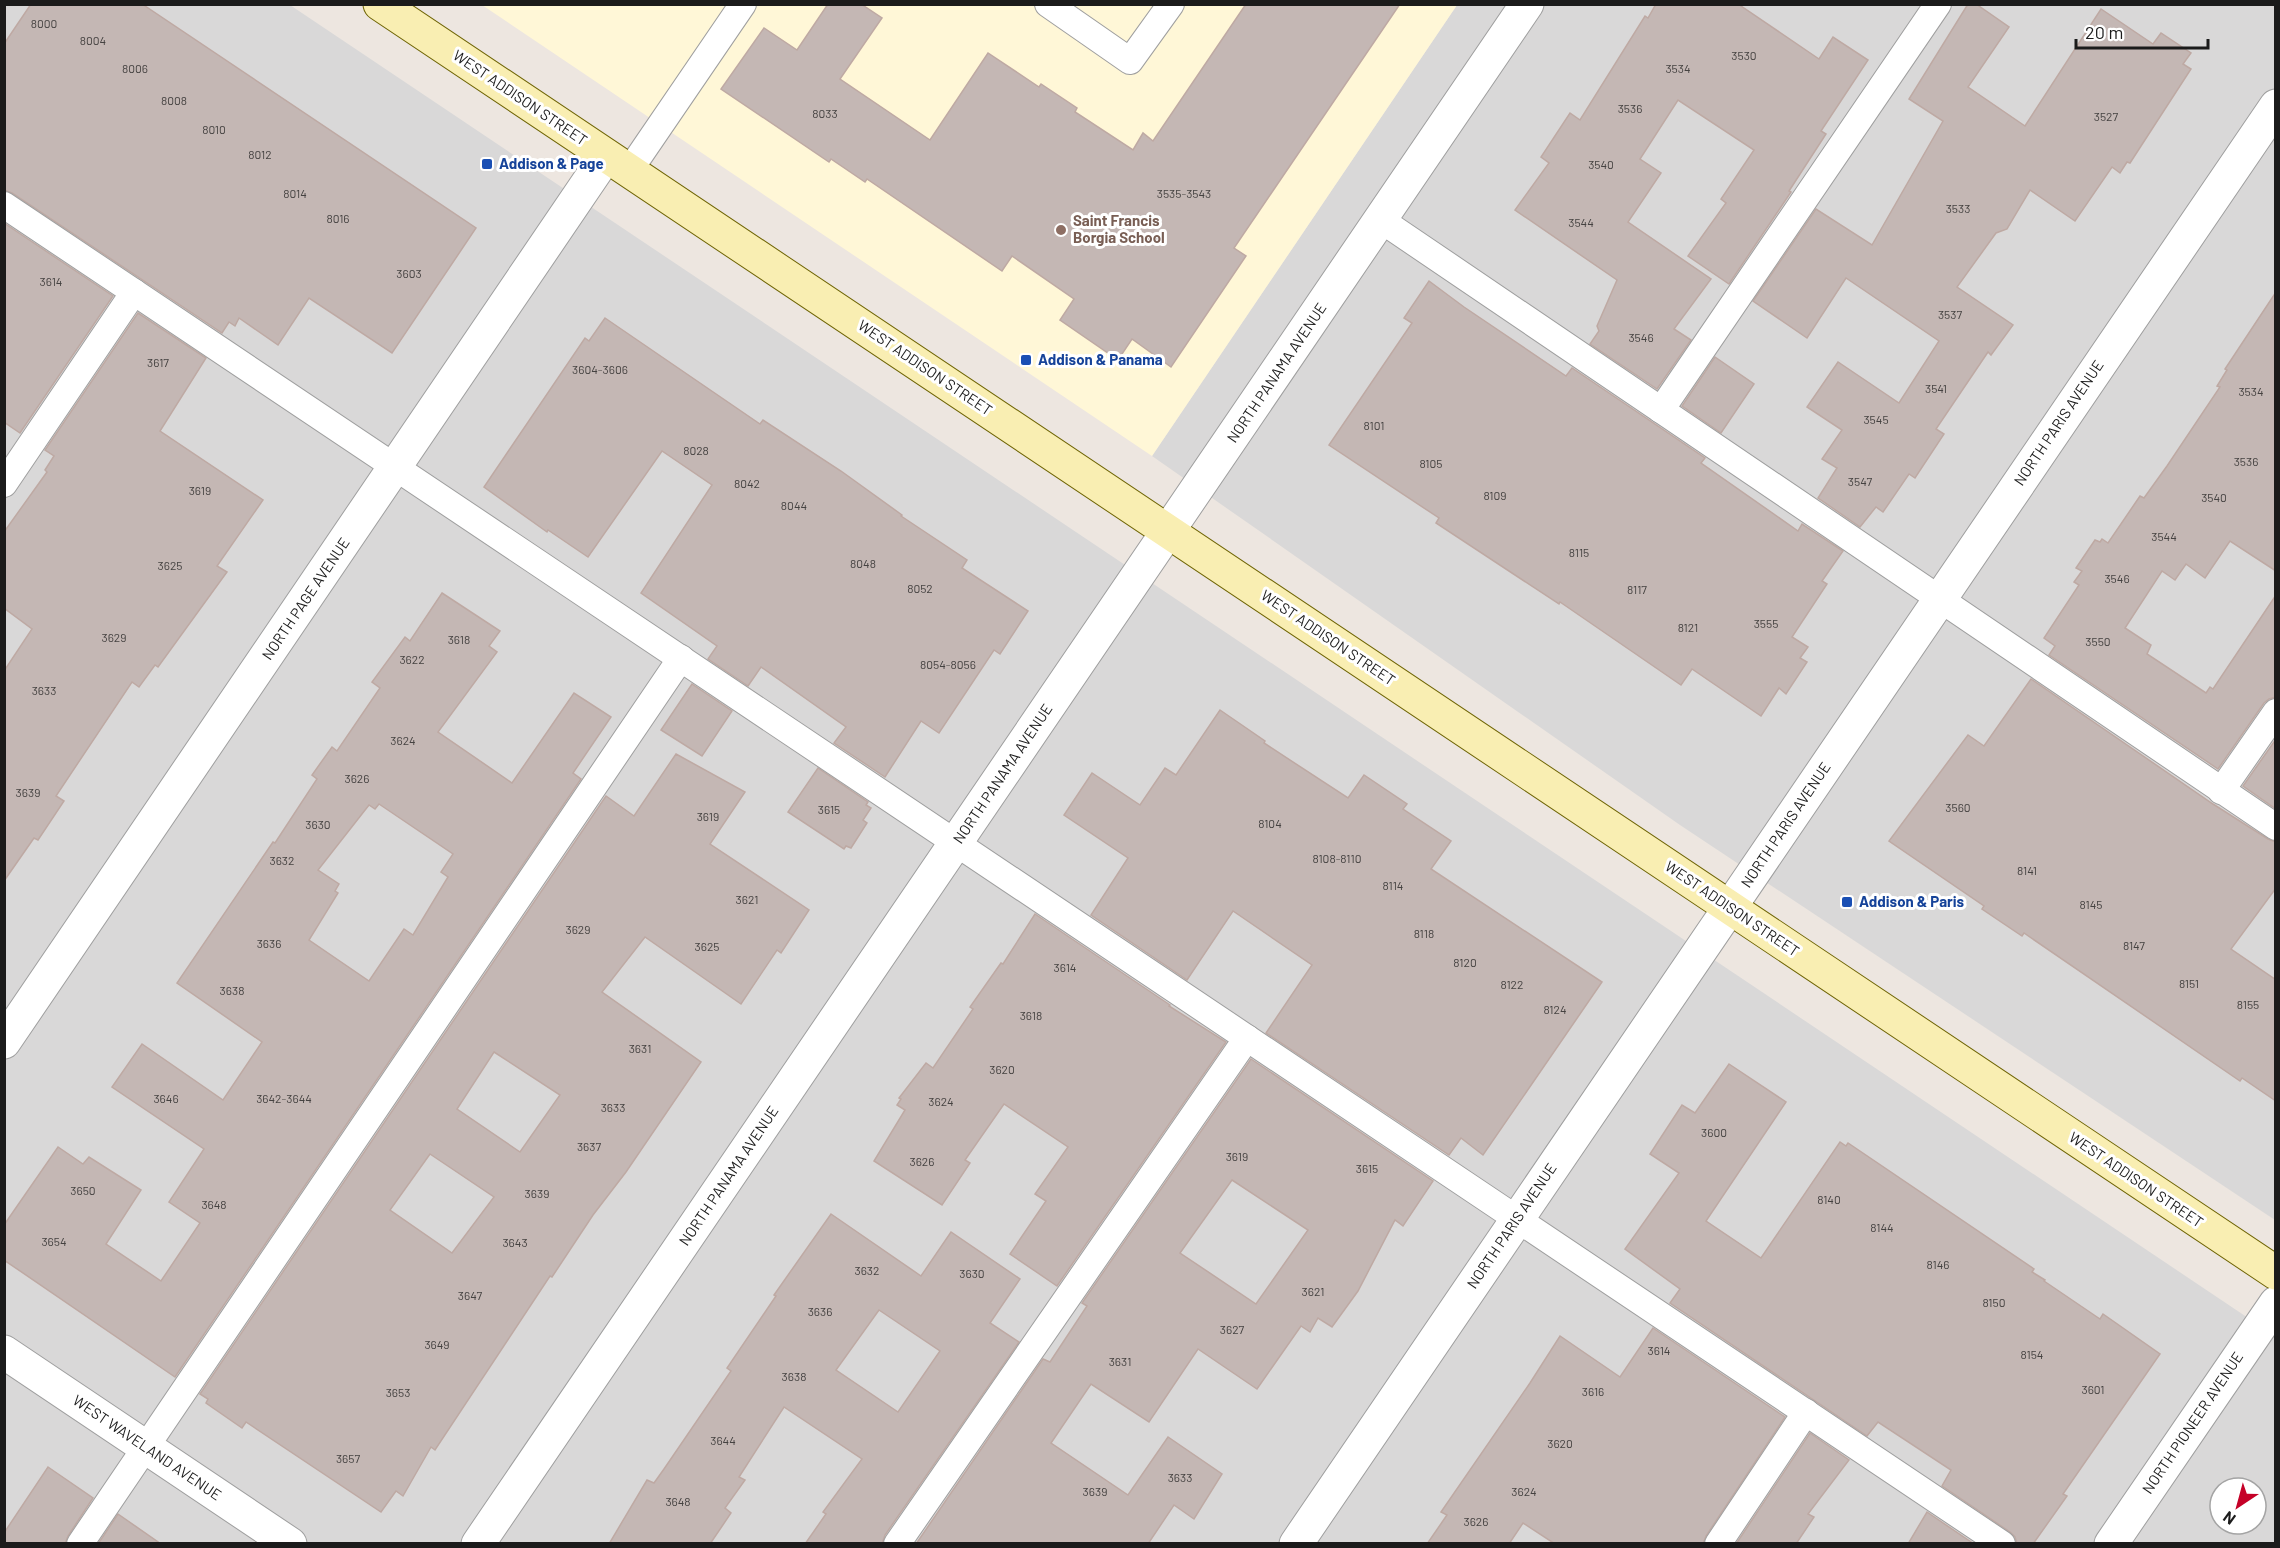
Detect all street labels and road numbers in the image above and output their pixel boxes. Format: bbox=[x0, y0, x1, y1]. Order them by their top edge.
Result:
street label: WEST ADDISON STREET bbox=[450, 46, 591, 149]
street label: NORTH PANAMA AVENUE bbox=[1223, 299, 1330, 446]
street label: WEST ADDISON STREET bbox=[855, 316, 996, 419]
street label: NORTH PARIS AVENUE bbox=[2009, 356, 2107, 489]
street label: NORTH PAGE AVENUE bbox=[258, 534, 353, 663]
street label: WEST ADDISON STREET bbox=[1258, 586, 1399, 689]
street label: NORTH PANAMA AVENUE bbox=[949, 700, 1056, 847]
street label: NORTH PARIS AVENUE bbox=[1736, 758, 1834, 891]
street label: WEST ADDISON STREET bbox=[1662, 857, 1803, 960]
street label: NORTH PANAMA AVENUE bbox=[675, 1102, 782, 1249]
street label: WEST ADDISON STREET bbox=[2066, 1128, 2207, 1231]
street label: NORTH PARIS AVENUE bbox=[1462, 1159, 1560, 1292]
street label: NORTH PIONEER AVENUE bbox=[2138, 1348, 2246, 1497]
street label: WEST WAVELAND AVENUE bbox=[70, 1391, 225, 1504]

